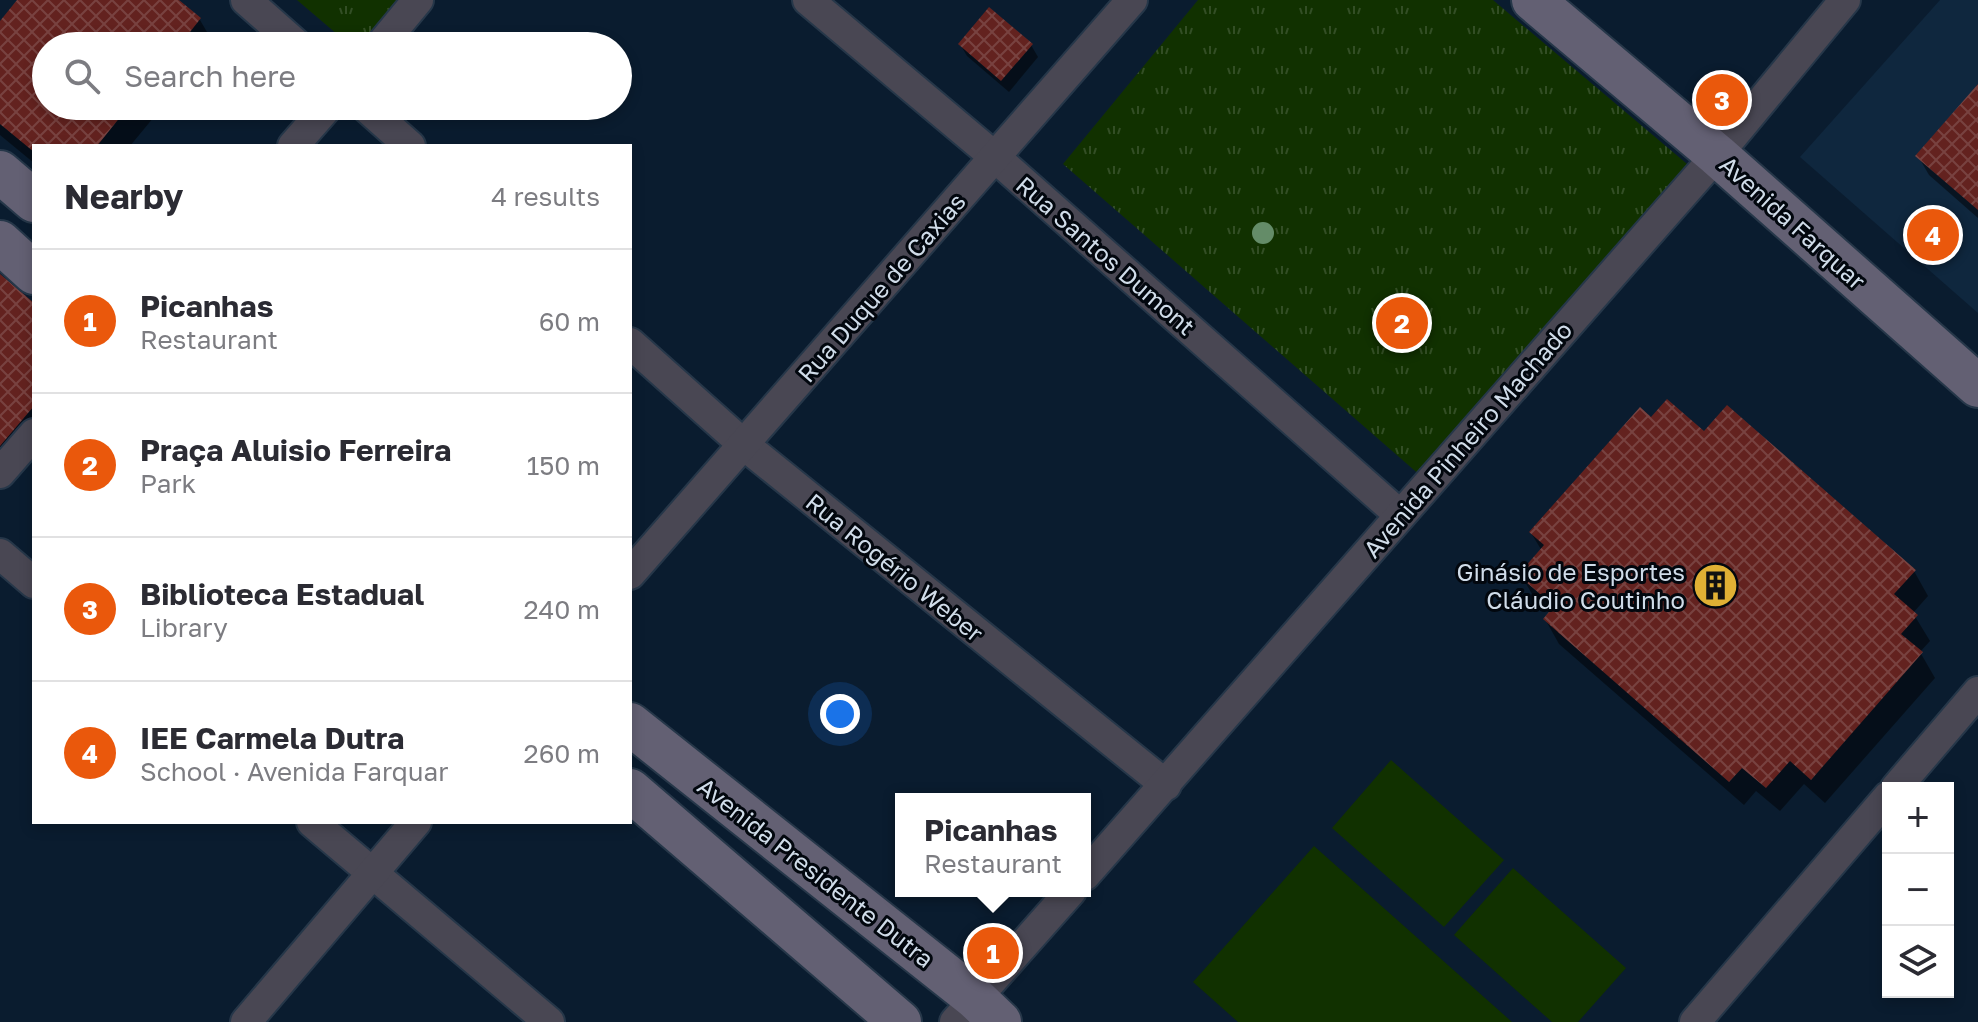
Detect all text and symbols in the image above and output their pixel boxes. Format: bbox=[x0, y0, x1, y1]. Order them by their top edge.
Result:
search box bbox=[32, 32, 632, 120]
icon: search bbox=[60, 54, 104, 98]
text: Search here bbox=[124, 58, 296, 94]
pin: 3 bbox=[1696, 70, 1748, 130]
street label: Avenida Farquar bbox=[1714, 149, 1872, 295]
street label: Rua Santos Dumont bbox=[1011, 170, 1201, 340]
text: Nearby bbox=[64, 176, 184, 216]
text: 4 results bbox=[491, 181, 600, 212]
street label: Rua Duque de Caxias bbox=[791, 187, 971, 387]
pin: 4 bbox=[1907, 205, 1959, 265]
text: Picanhas bbox=[140, 288, 273, 324]
pin: 2 bbox=[1376, 293, 1428, 353]
text: 1 bbox=[83, 306, 97, 337]
text: 60 m bbox=[539, 306, 600, 337]
street label: Avenida Pinheiro Machado bbox=[1357, 315, 1577, 563]
text: Restaurant bbox=[140, 324, 278, 355]
text: Praça Aluisio Ferreira bbox=[140, 432, 451, 468]
text: 2 bbox=[82, 450, 98, 481]
text: 150 m bbox=[527, 450, 600, 481]
text: Park bbox=[140, 468, 196, 499]
street label: Rua Rogério Weber bbox=[801, 487, 989, 647]
place label: Ginásio de Esportes Cláudio Coutinho bbox=[1456, 557, 1685, 614]
building icon: Ginásio de Esportes Cláudio Coutinho bbox=[1692, 561, 1740, 609]
text: Biblioteca Estadual bbox=[140, 576, 424, 612]
text: 3 bbox=[82, 594, 98, 625]
text: 240 m bbox=[523, 594, 600, 625]
text: Library bbox=[140, 612, 228, 643]
your location bbox=[820, 694, 860, 734]
text: IEE Carmela Dutra bbox=[140, 720, 404, 756]
text: 4 bbox=[82, 738, 98, 769]
text: 260 m bbox=[524, 738, 600, 769]
text: School · Avenida Farquar bbox=[140, 756, 448, 787]
street label: Avenida Presidente Dutra bbox=[692, 771, 940, 973]
map controls bbox=[1882, 782, 1954, 998]
button: + bbox=[1882, 782, 1954, 854]
popup bbox=[895, 793, 1091, 897]
text: Picanhas bbox=[924, 812, 1058, 848]
text: Restaurant bbox=[924, 848, 1062, 879]
button: − bbox=[1882, 854, 1954, 926]
pin: 1 bbox=[967, 923, 1019, 983]
button: layers bbox=[1882, 926, 1954, 998]

